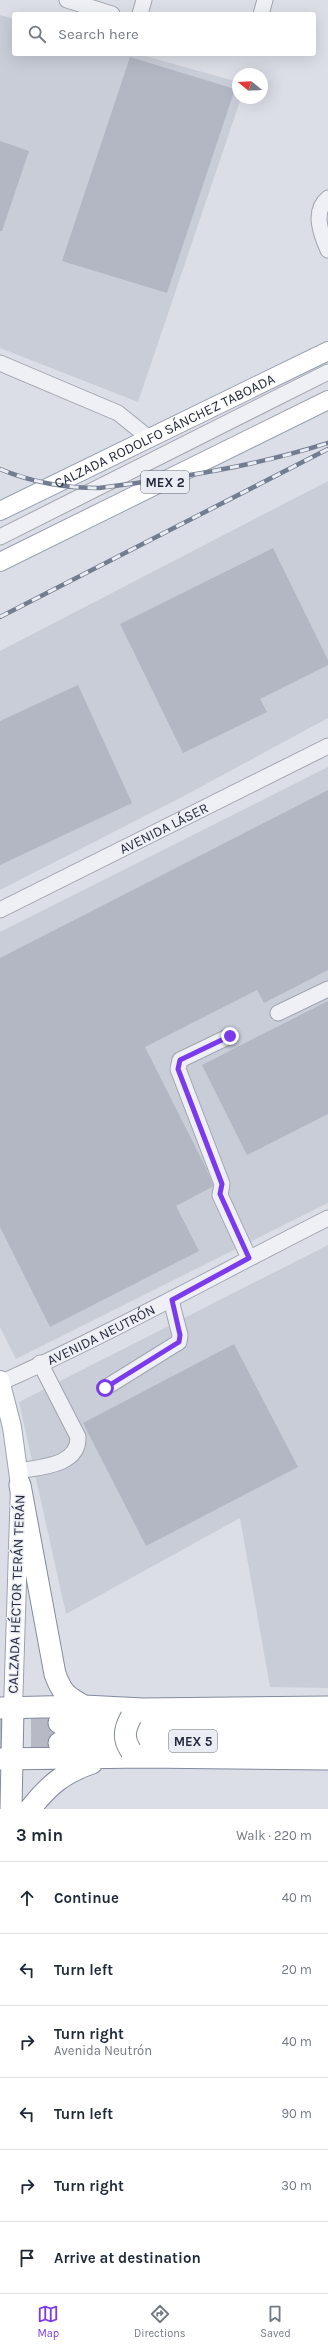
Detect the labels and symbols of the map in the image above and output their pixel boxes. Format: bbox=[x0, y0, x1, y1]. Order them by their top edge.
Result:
north arrow bbox=[232, 68, 268, 104]
street label: CALZADA RODOLFO SÁNCHEZ TABOADA bbox=[52, 370, 278, 492]
road number: MEX 2 bbox=[141, 471, 189, 493]
street label: AVENIDA LÁSER bbox=[117, 799, 211, 858]
route end bbox=[221, 1027, 239, 1045]
street label: AVENIDA NEUTRÓN bbox=[45, 1301, 158, 1369]
route start bbox=[96, 1379, 114, 1397]
street label: CALZADA HÉCTOR TERÁN TERÁN bbox=[4, 1494, 28, 1694]
road number: MEX 5 bbox=[169, 1730, 217, 1752]

